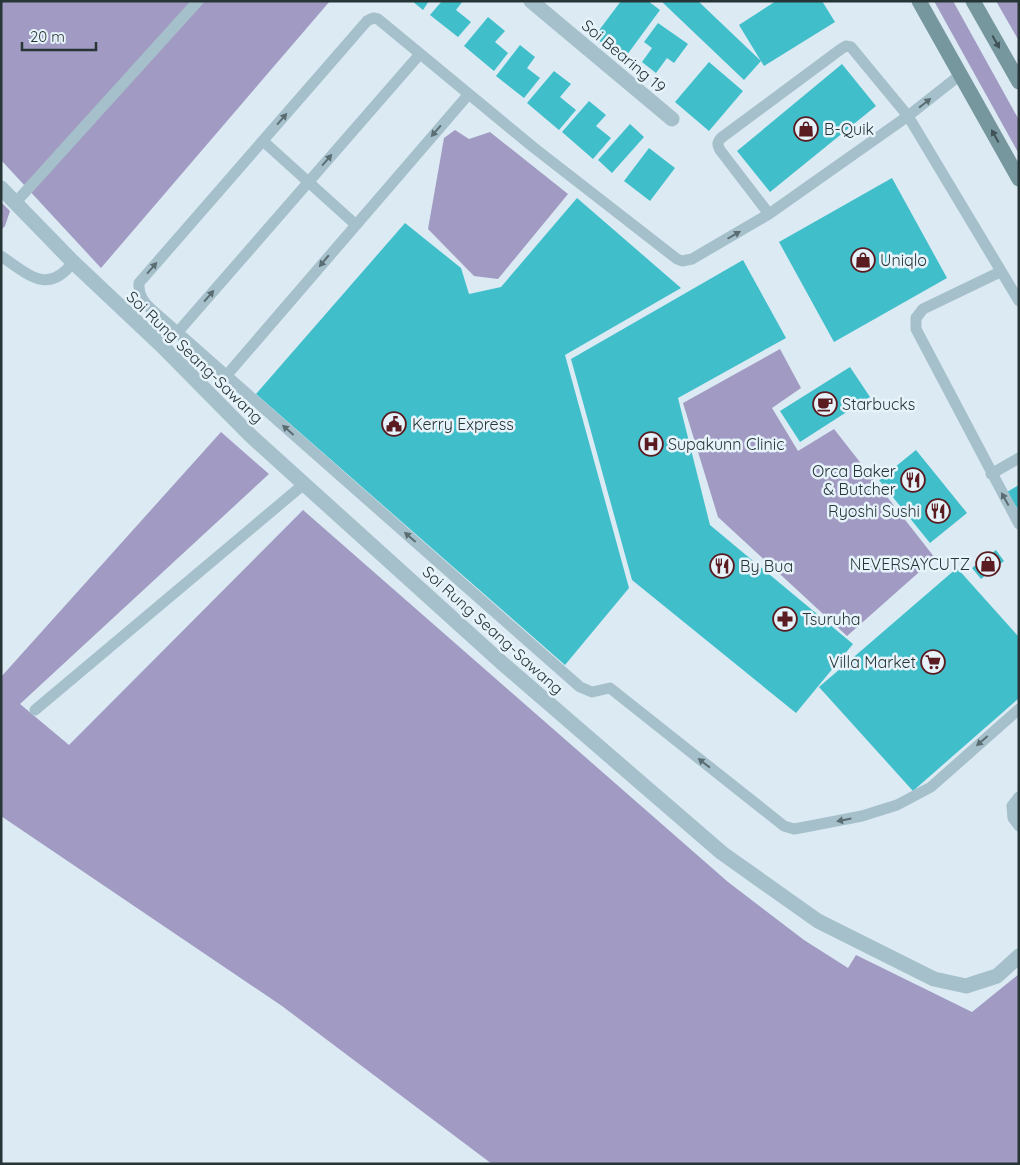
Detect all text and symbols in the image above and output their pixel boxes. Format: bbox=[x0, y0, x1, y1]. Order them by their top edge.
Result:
street label: Soi Bearing 19 bbox=[578, 15, 670, 97]
scale bar bbox=[22, 20, 96, 52]
text: 20 m bbox=[30, 27, 65, 46]
one-way arrow bbox=[992, 34, 1000, 49]
one-way arrow bbox=[918, 97, 931, 108]
one-way arrow bbox=[276, 113, 287, 126]
shop icon: B-Quik bbox=[793, 116, 819, 142]
place label: B-Quik bbox=[824, 119, 874, 139]
one-way arrow bbox=[430, 125, 442, 137]
one-way arrow bbox=[990, 130, 999, 143]
one-way arrow bbox=[322, 154, 333, 167]
one-way arrow bbox=[727, 230, 741, 239]
shop icon: Uniqlo bbox=[850, 247, 876, 273]
place label: Uniqlo bbox=[880, 250, 927, 270]
one-way arrow bbox=[318, 255, 329, 268]
one-way arrow bbox=[146, 262, 157, 275]
street label: Soi Rung Seang-Sawang bbox=[122, 286, 268, 428]
one-way arrow bbox=[204, 290, 215, 303]
cafe icon: Starbucks bbox=[812, 391, 838, 417]
place label: Starbucks bbox=[842, 394, 915, 414]
public building icon: Kerry Express bbox=[381, 411, 407, 437]
place label: Kerry Express bbox=[412, 414, 514, 434]
one-way arrow bbox=[282, 424, 294, 436]
hospital icon: Supakunn Clinic bbox=[638, 431, 664, 457]
place label: Supakunn Clinic bbox=[668, 434, 784, 454]
place label: Orca Baker & Butcher bbox=[812, 461, 896, 499]
restaurant icon: Orca Baker & Butcher bbox=[900, 467, 926, 493]
one-way arrow bbox=[1001, 492, 1009, 506]
restaurant icon: Ryoshi Sushi bbox=[925, 498, 951, 524]
place label: Ryoshi Sushi bbox=[828, 501, 920, 521]
one-way arrow bbox=[403, 532, 416, 543]
shop icon: NEVERSAYCUTZ bbox=[975, 551, 1001, 577]
restaurant icon: By Bua bbox=[709, 553, 735, 579]
place label: NEVERSAYCUTZ bbox=[850, 554, 970, 574]
place label: By Bua bbox=[740, 556, 793, 576]
street label: Soi Rung Seang-Sawang bbox=[418, 561, 568, 699]
pharmacy icon: Tsuruha bbox=[772, 606, 798, 632]
place label: Tsuruha bbox=[802, 609, 860, 629]
supermarket icon: Villa Market bbox=[920, 649, 946, 675]
place label: Villa Market bbox=[829, 652, 916, 672]
one-way arrow bbox=[977, 735, 989, 747]
one-way arrow bbox=[698, 757, 711, 768]
one-way arrow bbox=[835, 816, 851, 824]

